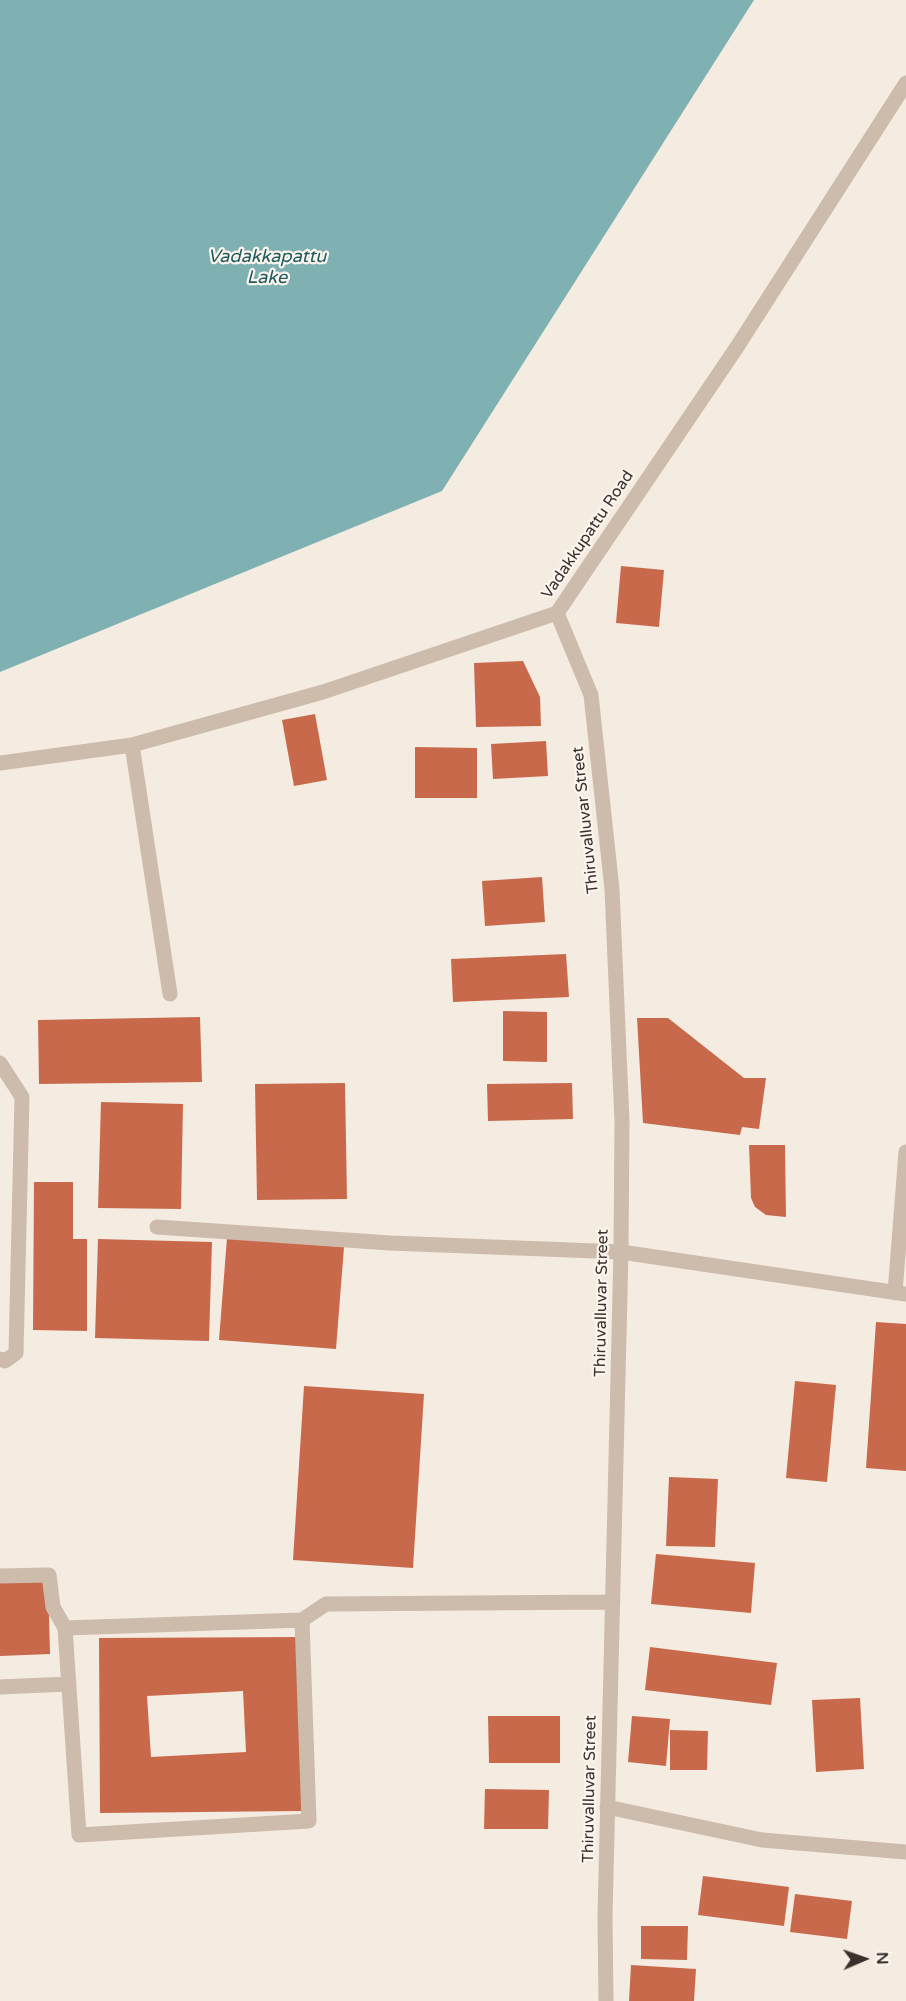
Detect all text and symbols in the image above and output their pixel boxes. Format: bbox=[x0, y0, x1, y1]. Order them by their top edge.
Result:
water label: Vadakkapattu Lake bbox=[208, 246, 326, 288]
street label: Vadakkupattu Road bbox=[538, 467, 638, 603]
street label: Thiruvalluvar Street bbox=[569, 746, 603, 894]
street label: Thiruvalluvar Street bbox=[591, 1229, 613, 1377]
street label: Thiruvalluvar Street bbox=[579, 1715, 601, 1863]
north arrow bbox=[834, 1929, 894, 1989]
text: N bbox=[872, 1952, 892, 1965]

